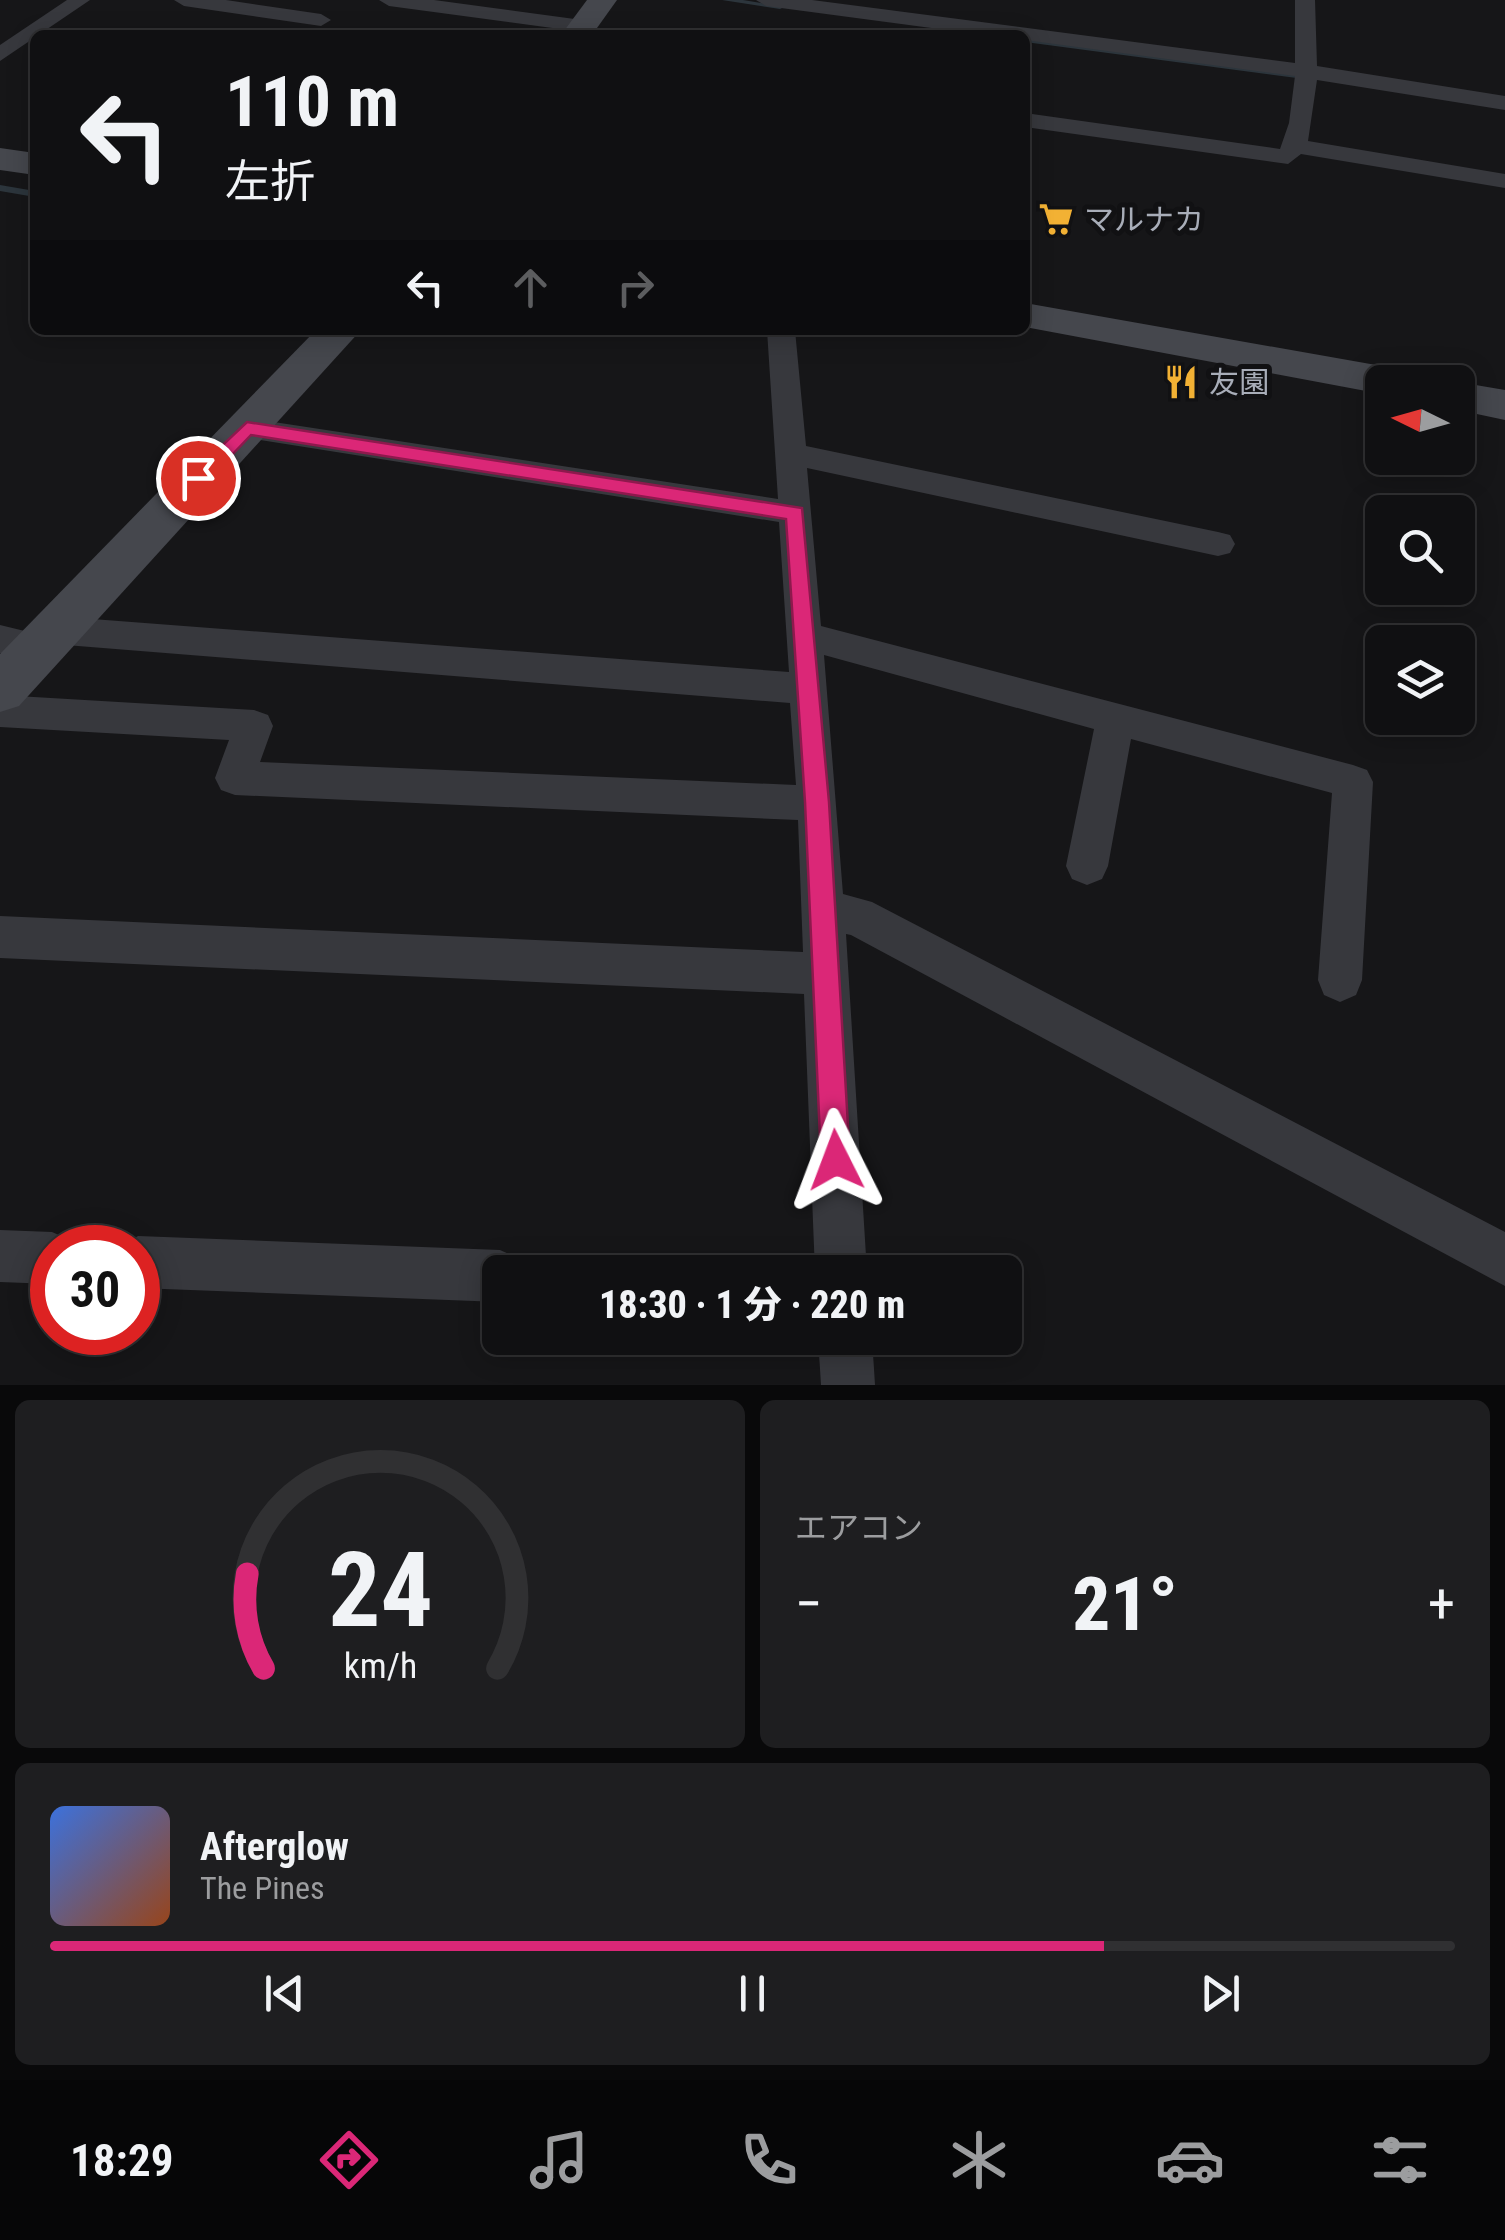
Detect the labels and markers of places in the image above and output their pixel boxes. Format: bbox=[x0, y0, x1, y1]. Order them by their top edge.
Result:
supermarket icon: マルナカ bbox=[1037, 200, 1075, 238]
place label: マルナカ bbox=[1084, 202, 1204, 237]
restaurant icon: 友園 bbox=[1162, 363, 1200, 401]
place label: 友園 bbox=[1209, 365, 1269, 400]
pin bbox=[156, 436, 241, 521]

